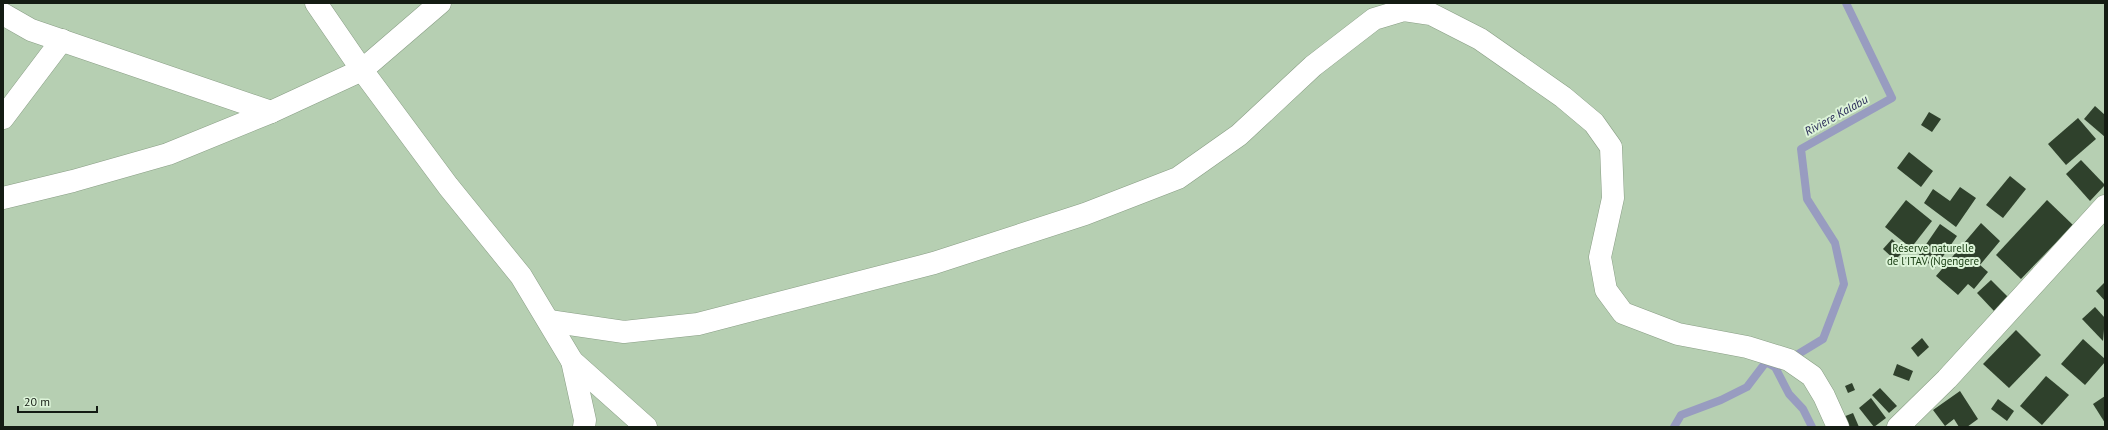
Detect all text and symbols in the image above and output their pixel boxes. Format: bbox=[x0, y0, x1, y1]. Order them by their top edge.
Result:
water label: Riviere Kalabu bbox=[1802, 91, 1870, 139]
park label: Réserve naturelle de l'ITAV (Ngengere bbox=[1887, 241, 1980, 268]
scale bar bbox=[18, 388, 97, 414]
text: 20 m bbox=[24, 394, 50, 409]

